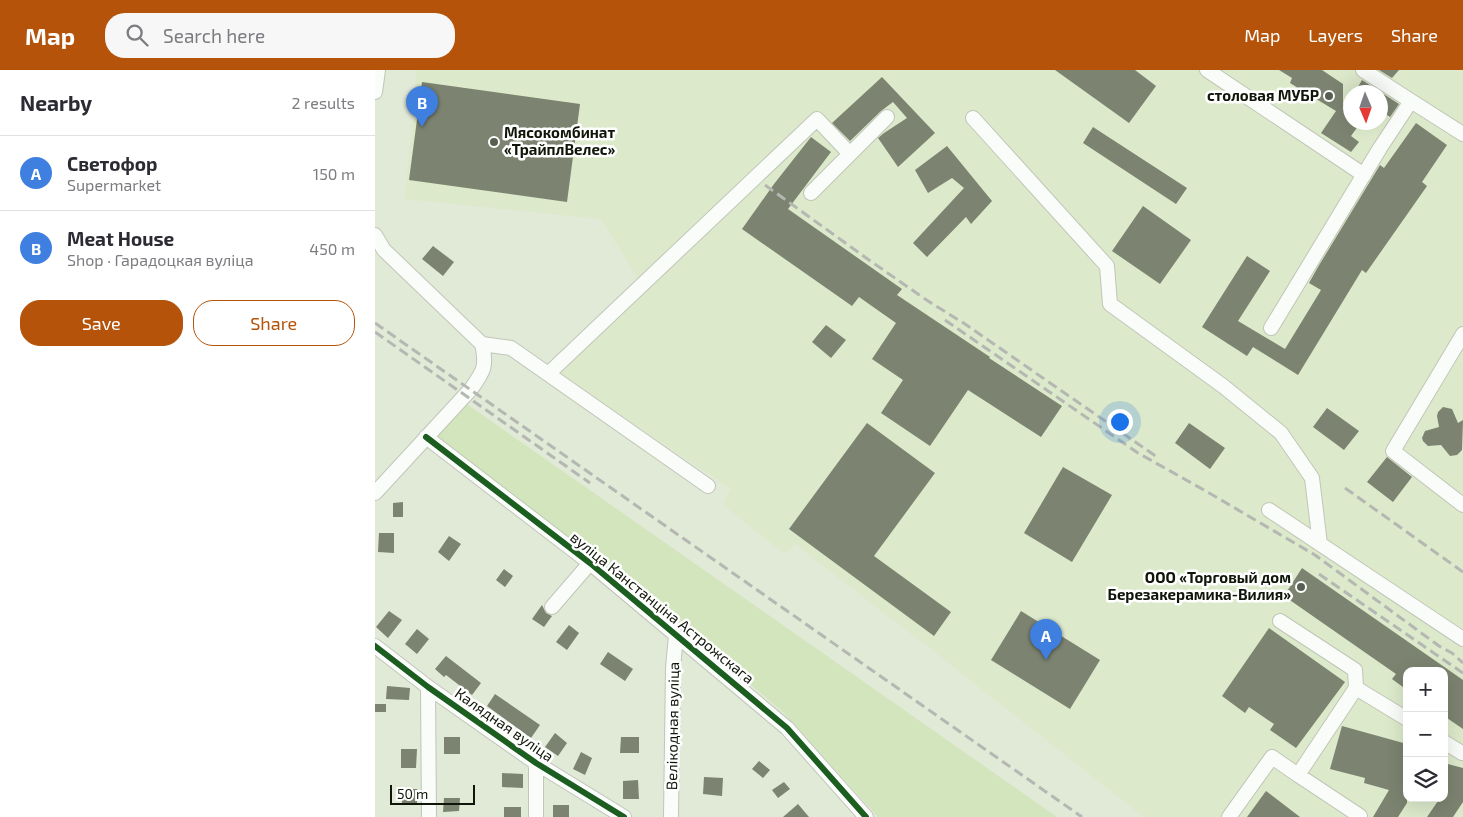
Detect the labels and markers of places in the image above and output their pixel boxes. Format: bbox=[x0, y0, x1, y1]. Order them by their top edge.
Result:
pin: B bbox=[406, 86, 438, 127]
place label: столовая МУБР bbox=[1207, 86, 1319, 104]
marker: столовая МУБР bbox=[1323, 90, 1335, 102]
place label: Мясокомбинат «ТрайплВелес» bbox=[504, 123, 616, 158]
marker: Мясокомбинат «ТрайплВелес» bbox=[488, 136, 500, 148]
place label: ООО «Торговый дом Березакерамика-Вилия» bbox=[1108, 568, 1291, 603]
marker: ООО «Торговый дом Березакерамика-Вилия» bbox=[1295, 581, 1307, 593]
pin: A bbox=[1030, 619, 1062, 660]

